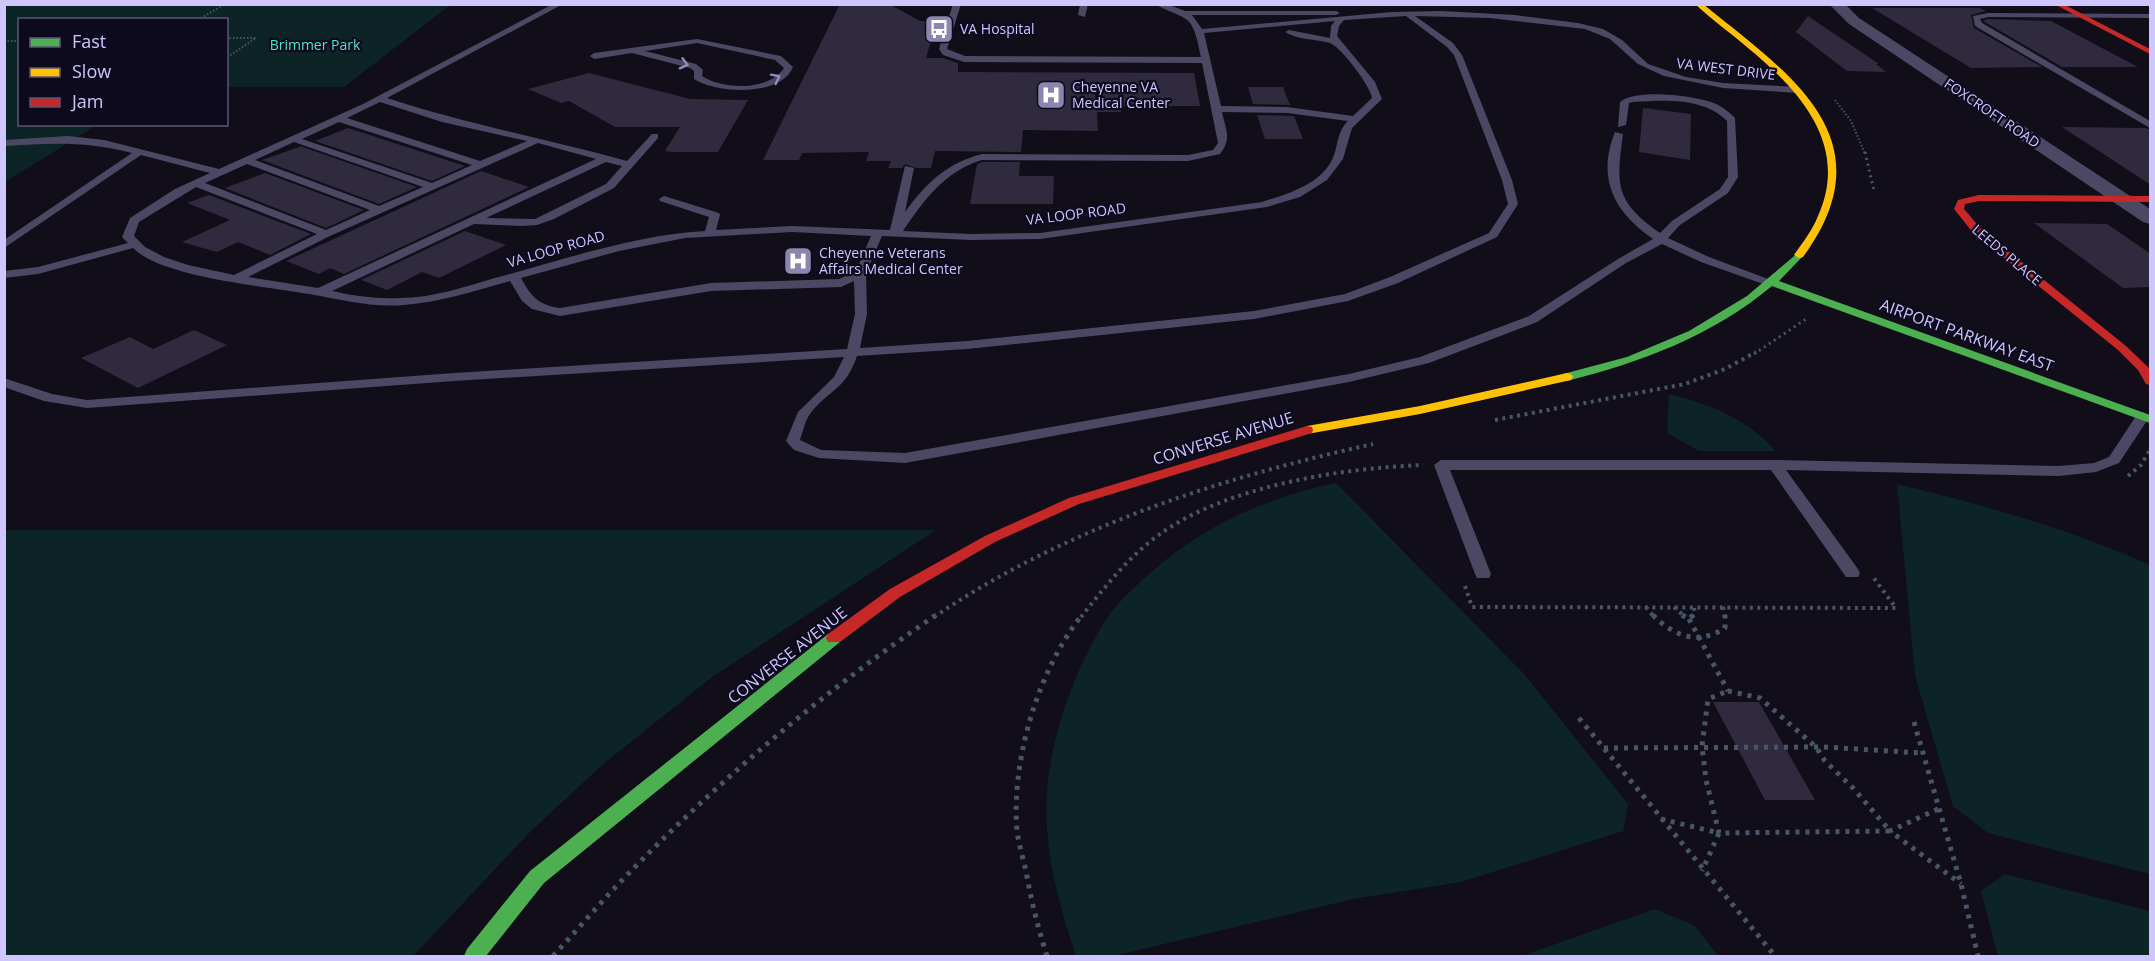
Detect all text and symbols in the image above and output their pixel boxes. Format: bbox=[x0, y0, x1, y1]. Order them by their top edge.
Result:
bus stop icon: VA Hospital bbox=[923, 13, 955, 45]
legend bbox=[18, 18, 228, 126]
place label: VA Hospital bbox=[960, 19, 1035, 38]
text: Fast bbox=[72, 29, 106, 53]
park label: Brimmer Park bbox=[270, 35, 361, 54]
street label: VA WEST DRIVE bbox=[1676, 53, 1777, 84]
one-way arrow bbox=[678, 57, 689, 69]
text: Slow bbox=[72, 59, 111, 83]
street label: FOXCROFT ROAD bbox=[1941, 73, 2044, 152]
one-way arrow bbox=[770, 74, 781, 85]
place label: Cheyenne VA Medical Center bbox=[1072, 77, 1170, 112]
hospital icon: Cheyenne VA Medical Center bbox=[1035, 79, 1067, 111]
text: Jam bbox=[70, 89, 104, 113]
street label: VA LOOP ROAD bbox=[1025, 198, 1127, 229]
street label: LEEDS PLACE bbox=[1968, 220, 2046, 289]
street label: VA LOOP ROAD bbox=[505, 226, 607, 272]
place label: Cheyenne Veterans Affairs Medical Center bbox=[819, 243, 963, 278]
hospital icon: Cheyenne Veterans Affairs Medical Center bbox=[782, 245, 814, 277]
street label: AIRPORT PARKWAY EAST bbox=[1877, 293, 2057, 377]
street label: CONVERSE AVENUE bbox=[1150, 406, 1296, 470]
street label: CONVERSE AVENUE bbox=[723, 601, 851, 709]

